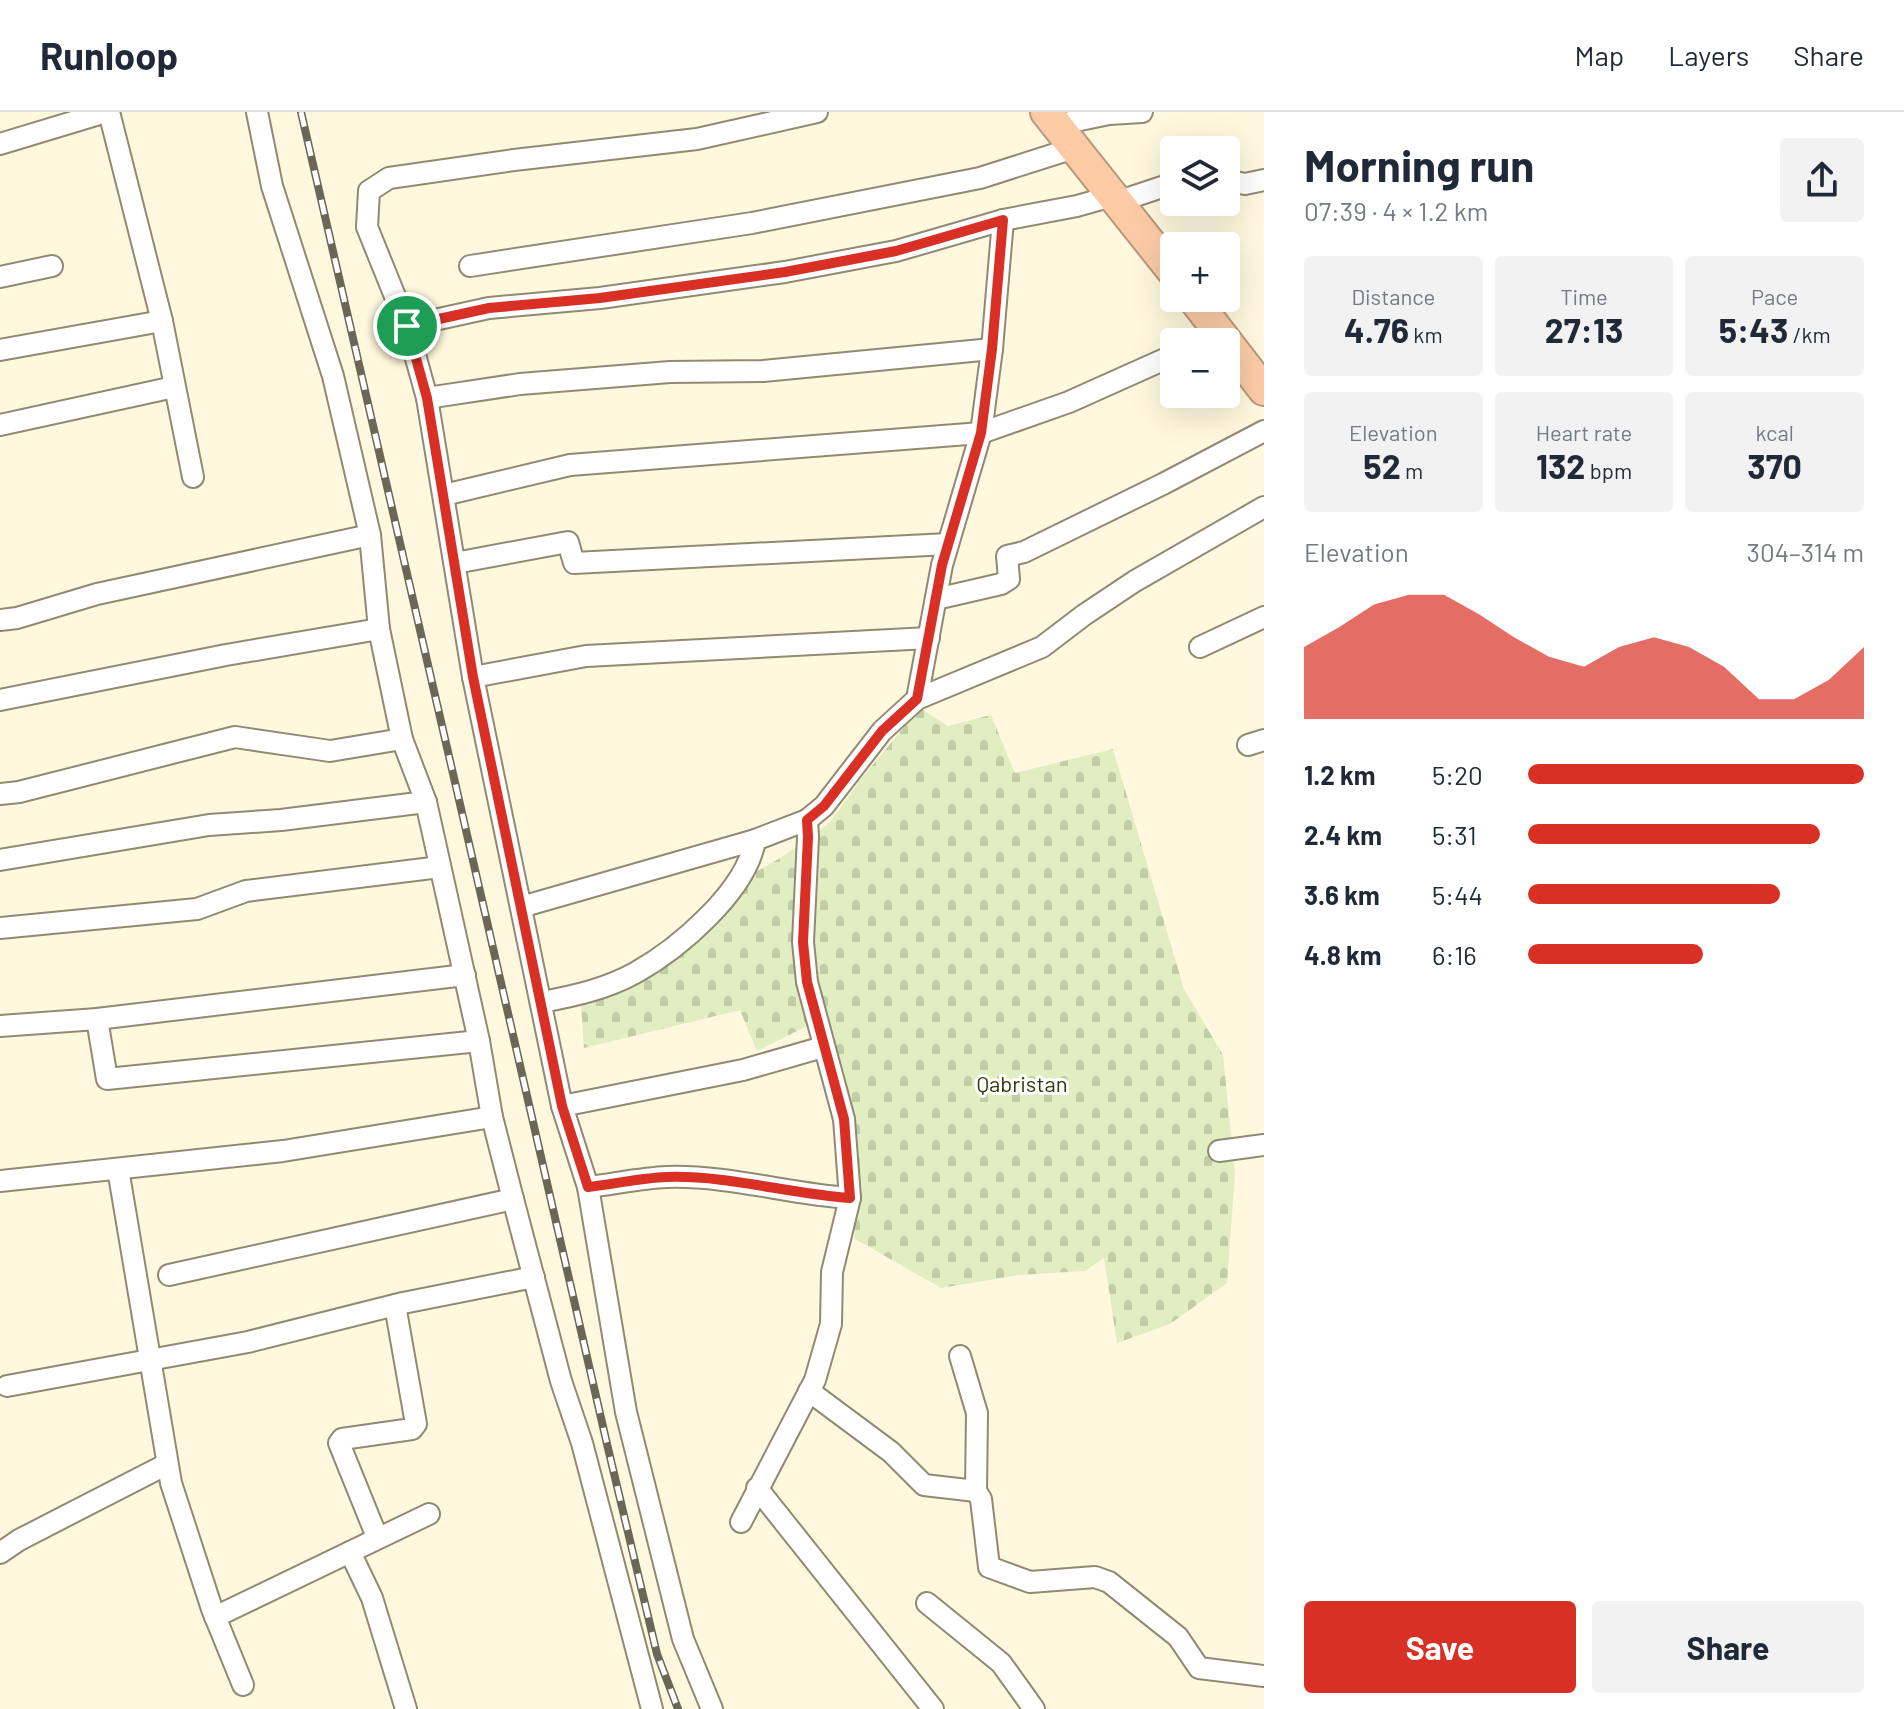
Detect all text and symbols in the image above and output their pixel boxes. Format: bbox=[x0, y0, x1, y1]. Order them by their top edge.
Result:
text: Runloop bbox=[40, 32, 178, 78]
text: Map bbox=[1574, 38, 1624, 72]
text: Layers bbox=[1668, 38, 1749, 72]
text: Share bbox=[1793, 38, 1864, 72]
map controls bbox=[1160, 136, 1240, 408]
button: layers bbox=[1160, 136, 1240, 216]
text: Morning run bbox=[1304, 138, 1534, 191]
button: share bbox=[1780, 138, 1864, 222]
text: 07:39 · 4 × 1.2 km bbox=[1304, 195, 1488, 226]
button: + bbox=[1160, 232, 1240, 312]
text: Distance bbox=[1351, 283, 1435, 309]
text: Time bbox=[1560, 283, 1608, 309]
text: Pace bbox=[1751, 283, 1798, 309]
pin bbox=[373, 292, 441, 360]
icon: arrive bbox=[385, 304, 429, 348]
text: 4.76 bbox=[1344, 309, 1409, 350]
text: 27:13 bbox=[1545, 309, 1623, 350]
text: 5:43 bbox=[1719, 309, 1788, 350]
text: km bbox=[1409, 321, 1443, 347]
text: /km bbox=[1788, 321, 1831, 347]
button: − bbox=[1160, 328, 1240, 408]
text: Elevation bbox=[1349, 419, 1438, 445]
text: Heart rate bbox=[1536, 419, 1632, 445]
text: kcal bbox=[1755, 419, 1794, 445]
text: 52 bbox=[1363, 445, 1401, 486]
text: 132 bbox=[1536, 445, 1585, 486]
text: 370 bbox=[1747, 445, 1802, 486]
text: m bbox=[1401, 457, 1423, 483]
text: bpm bbox=[1585, 457, 1632, 483]
text: Elevation bbox=[1304, 536, 1409, 567]
text: 304–314 m bbox=[1747, 536, 1864, 567]
text: 1.2 km bbox=[1304, 759, 1376, 790]
text: 5:20 bbox=[1432, 759, 1483, 790]
text: 2.4 km bbox=[1304, 819, 1382, 850]
text: 5:31 bbox=[1432, 819, 1477, 850]
text: 3.6 km bbox=[1304, 879, 1380, 910]
text: 5:44 bbox=[1432, 879, 1483, 910]
text: 4.8 km bbox=[1304, 939, 1382, 970]
text: 6:16 bbox=[1432, 939, 1477, 970]
park label: Qabristan bbox=[976, 1070, 1068, 1096]
button: Save bbox=[1304, 1601, 1576, 1693]
button: Share bbox=[1592, 1601, 1864, 1693]

